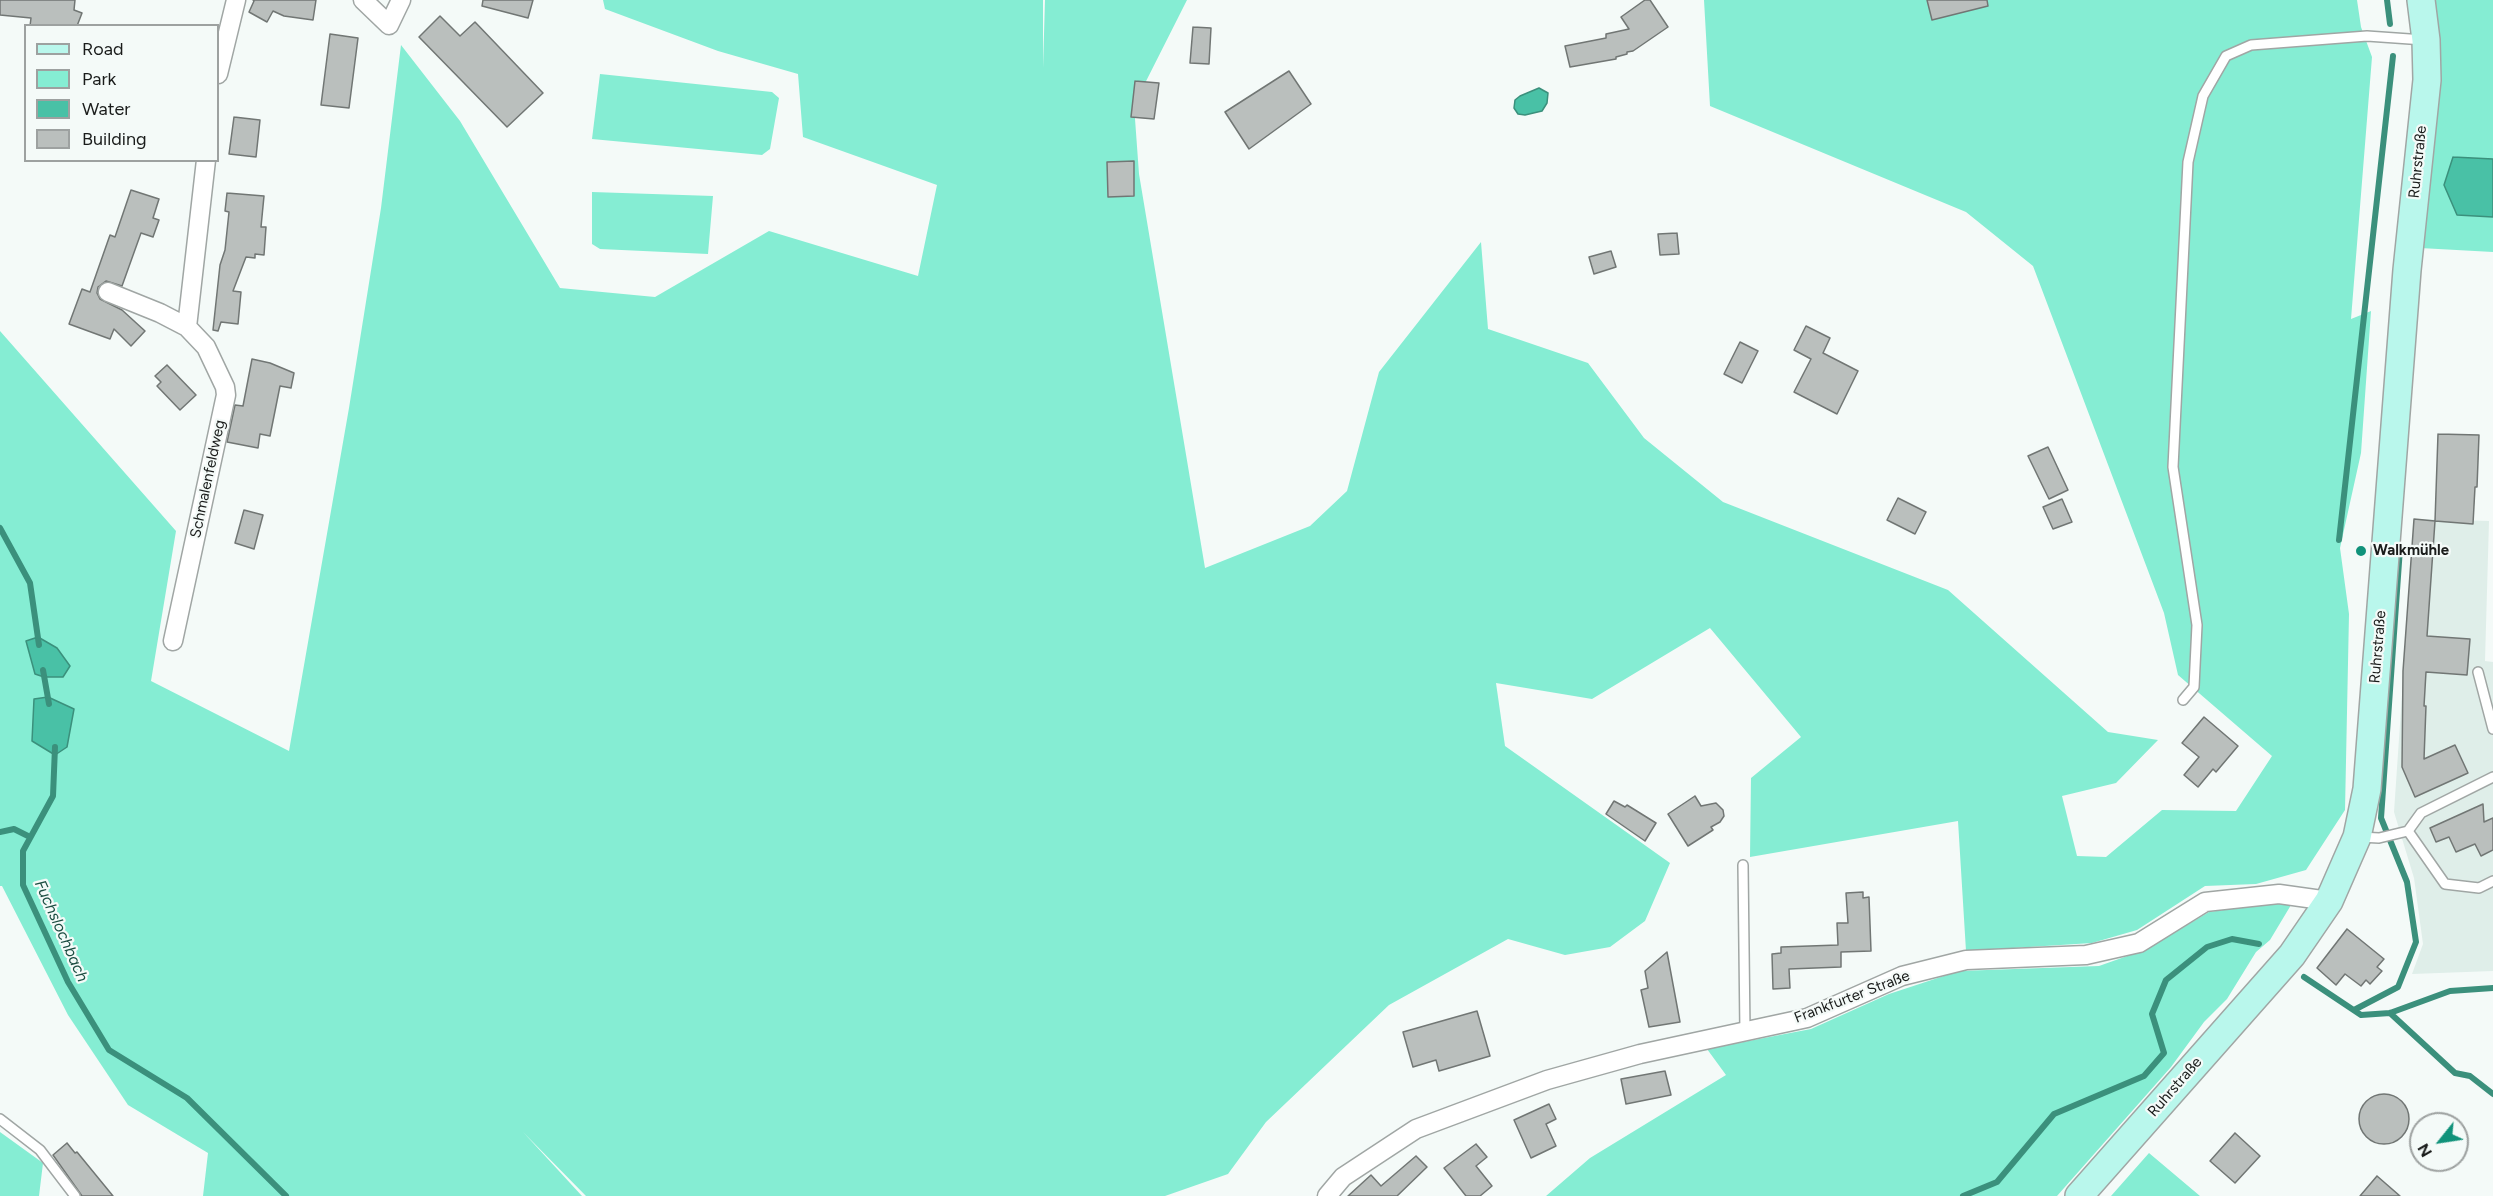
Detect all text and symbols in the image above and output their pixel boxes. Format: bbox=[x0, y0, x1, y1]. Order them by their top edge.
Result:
legend bbox=[24, 24, 219, 162]
text: Road bbox=[82, 38, 123, 60]
text: Park bbox=[82, 68, 116, 90]
text: Water bbox=[82, 98, 130, 120]
street label: Ruhrstraße bbox=[2405, 125, 2431, 199]
text: Building bbox=[82, 128, 147, 150]
street label: Schmalenfeldweg bbox=[187, 418, 229, 540]
place label: Walkmühle bbox=[2373, 542, 2449, 560]
marker: Walkmühle bbox=[2354, 544, 2368, 558]
street label: Ruhrstraße bbox=[2366, 610, 2390, 684]
water label: Fuchslochbach bbox=[30, 877, 92, 985]
street label: Frankfurter Straße bbox=[1792, 967, 1912, 1027]
street label: Ruhrstraße bbox=[2144, 1053, 2206, 1121]
north arrow bbox=[2409, 1112, 2469, 1172]
text: N bbox=[2413, 1140, 2436, 1160]

